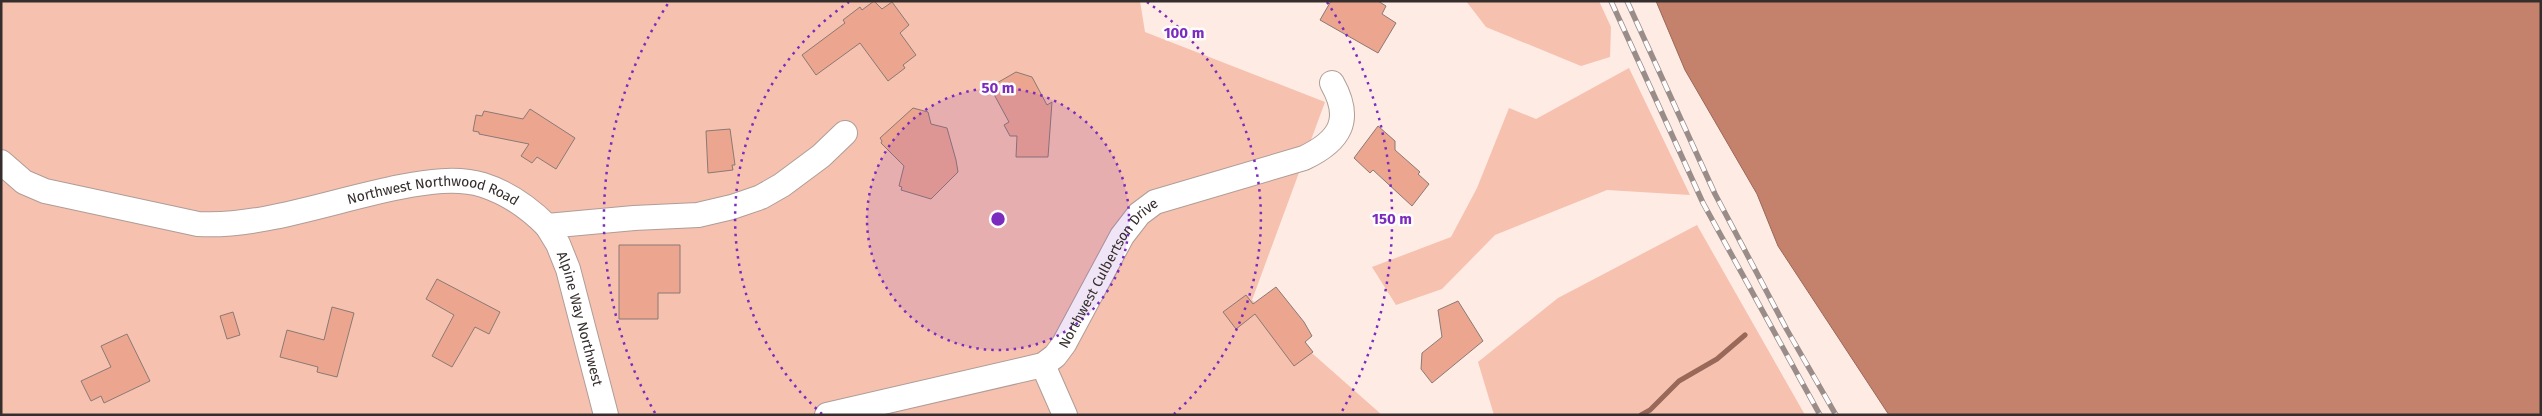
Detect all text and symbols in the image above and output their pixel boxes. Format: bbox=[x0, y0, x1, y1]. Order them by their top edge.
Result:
text: 100 m bbox=[1164, 24, 1204, 42]
text: 50 m bbox=[981, 79, 1015, 97]
street label: Northwest Northwood Road bbox=[345, 173, 522, 209]
street label: Northwest Culbertson Drive bbox=[1055, 195, 1162, 351]
centre of rings bbox=[989, 210, 1007, 228]
text: 150 m bbox=[1372, 210, 1412, 228]
street label: Alpine Way Northwest bbox=[553, 249, 606, 389]

